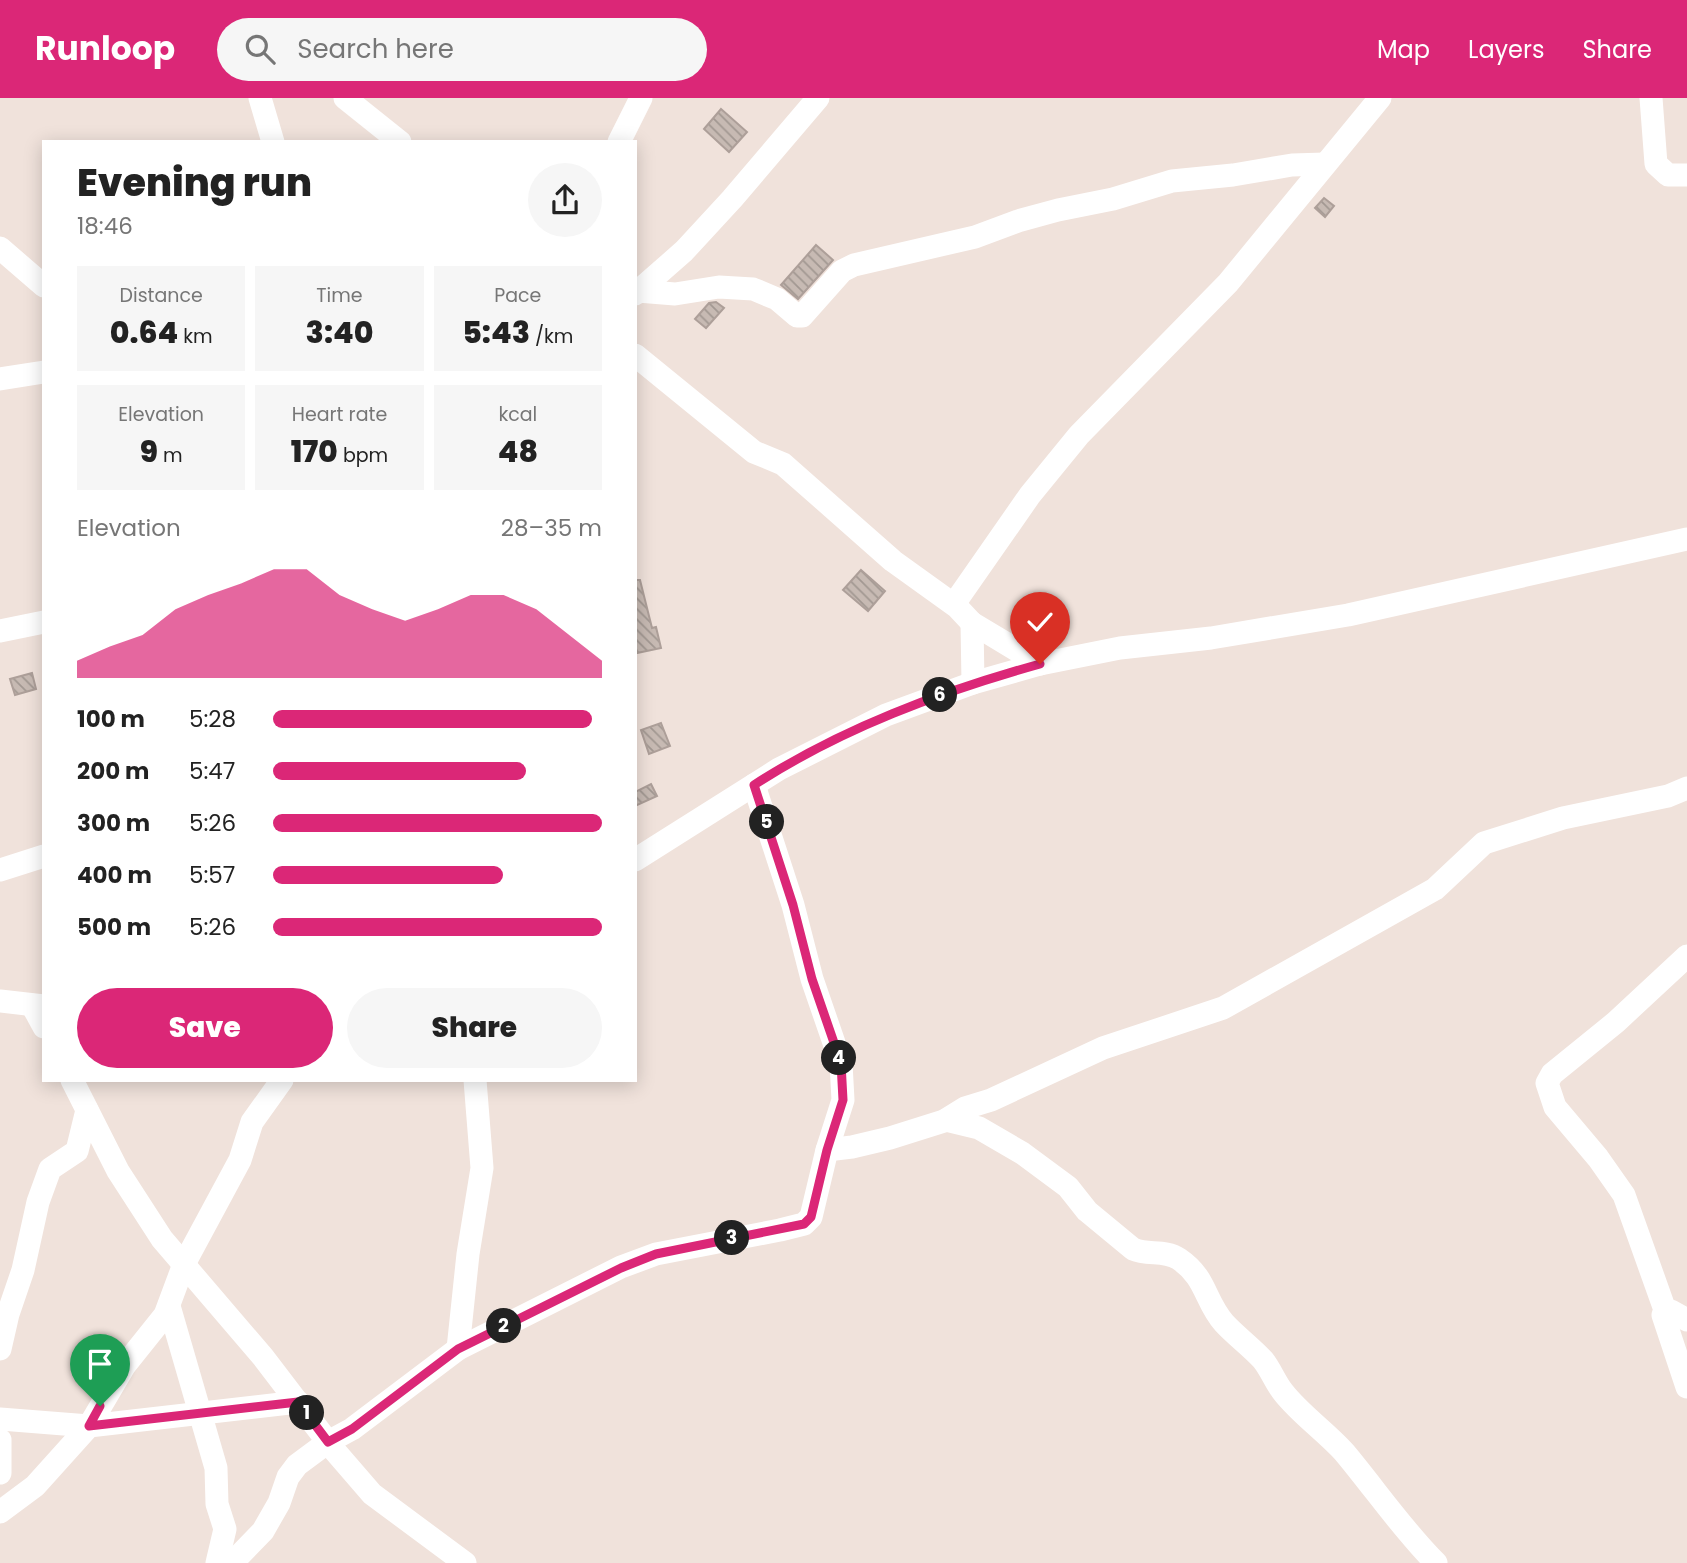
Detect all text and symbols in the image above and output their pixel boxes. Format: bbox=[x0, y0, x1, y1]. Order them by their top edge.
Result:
search box bbox=[217, 18, 707, 81]
text: Runloop bbox=[35, 25, 175, 72]
icon: search bbox=[241, 30, 279, 68]
text: Search here bbox=[297, 31, 454, 67]
text: Map bbox=[1377, 33, 1430, 66]
text: Layers bbox=[1468, 33, 1544, 66]
text: Share bbox=[1582, 33, 1652, 66]
text: Evening run bbox=[77, 156, 312, 209]
button: share bbox=[528, 163, 602, 237]
text: 18:46 bbox=[77, 210, 133, 242]
text: Distance bbox=[120, 282, 203, 309]
text: Time bbox=[316, 282, 363, 309]
text: Pace bbox=[494, 282, 541, 309]
text: 0.64 bbox=[110, 311, 178, 354]
text: 3:40 bbox=[306, 311, 373, 354]
text: 5:43 bbox=[462, 311, 530, 354]
text: km bbox=[178, 323, 213, 350]
text: /km bbox=[530, 323, 573, 350]
text: Elevation bbox=[118, 401, 204, 428]
text: Heart rate bbox=[292, 401, 387, 428]
text: kcal bbox=[498, 401, 537, 428]
text: 9 bbox=[140, 430, 158, 473]
text: 170 bbox=[291, 430, 338, 473]
text: 48 bbox=[498, 430, 538, 473]
text: m bbox=[158, 442, 183, 469]
text: bpm bbox=[338, 442, 388, 469]
text: Elevation bbox=[77, 512, 181, 544]
text: 28–35 m bbox=[501, 512, 602, 544]
pin bbox=[1010, 592, 1070, 664]
icon: check bbox=[1021, 603, 1059, 641]
pin: 6 bbox=[922, 678, 958, 712]
text: 6 bbox=[933, 681, 946, 708]
text: 100 m bbox=[77, 703, 145, 735]
text: 5:28 bbox=[189, 703, 236, 735]
text: 200 m bbox=[77, 755, 149, 787]
text: 5:47 bbox=[189, 755, 235, 787]
pin: 5 bbox=[750, 804, 784, 840]
text: 300 m bbox=[77, 807, 150, 839]
text: 5:26 bbox=[189, 807, 236, 839]
text: 5 bbox=[760, 808, 773, 835]
text: 400 m bbox=[77, 859, 152, 891]
text: 5:57 bbox=[189, 859, 235, 891]
text: 500 m bbox=[77, 911, 151, 943]
text: 5:26 bbox=[189, 911, 236, 943]
button: Save bbox=[77, 988, 333, 1068]
button: Share bbox=[347, 988, 602, 1068]
pin: 4 bbox=[822, 1040, 856, 1076]
text: 4 bbox=[832, 1044, 845, 1071]
pin: 3 bbox=[714, 1220, 750, 1256]
text: 3 bbox=[726, 1224, 737, 1251]
pin: 2 bbox=[486, 1308, 522, 1344]
text: 2 bbox=[498, 1312, 509, 1339]
pin bbox=[70, 1334, 130, 1406]
icon: arrive bbox=[81, 1345, 119, 1383]
pin: 1 bbox=[290, 1396, 324, 1430]
text: 1 bbox=[303, 1399, 310, 1426]

